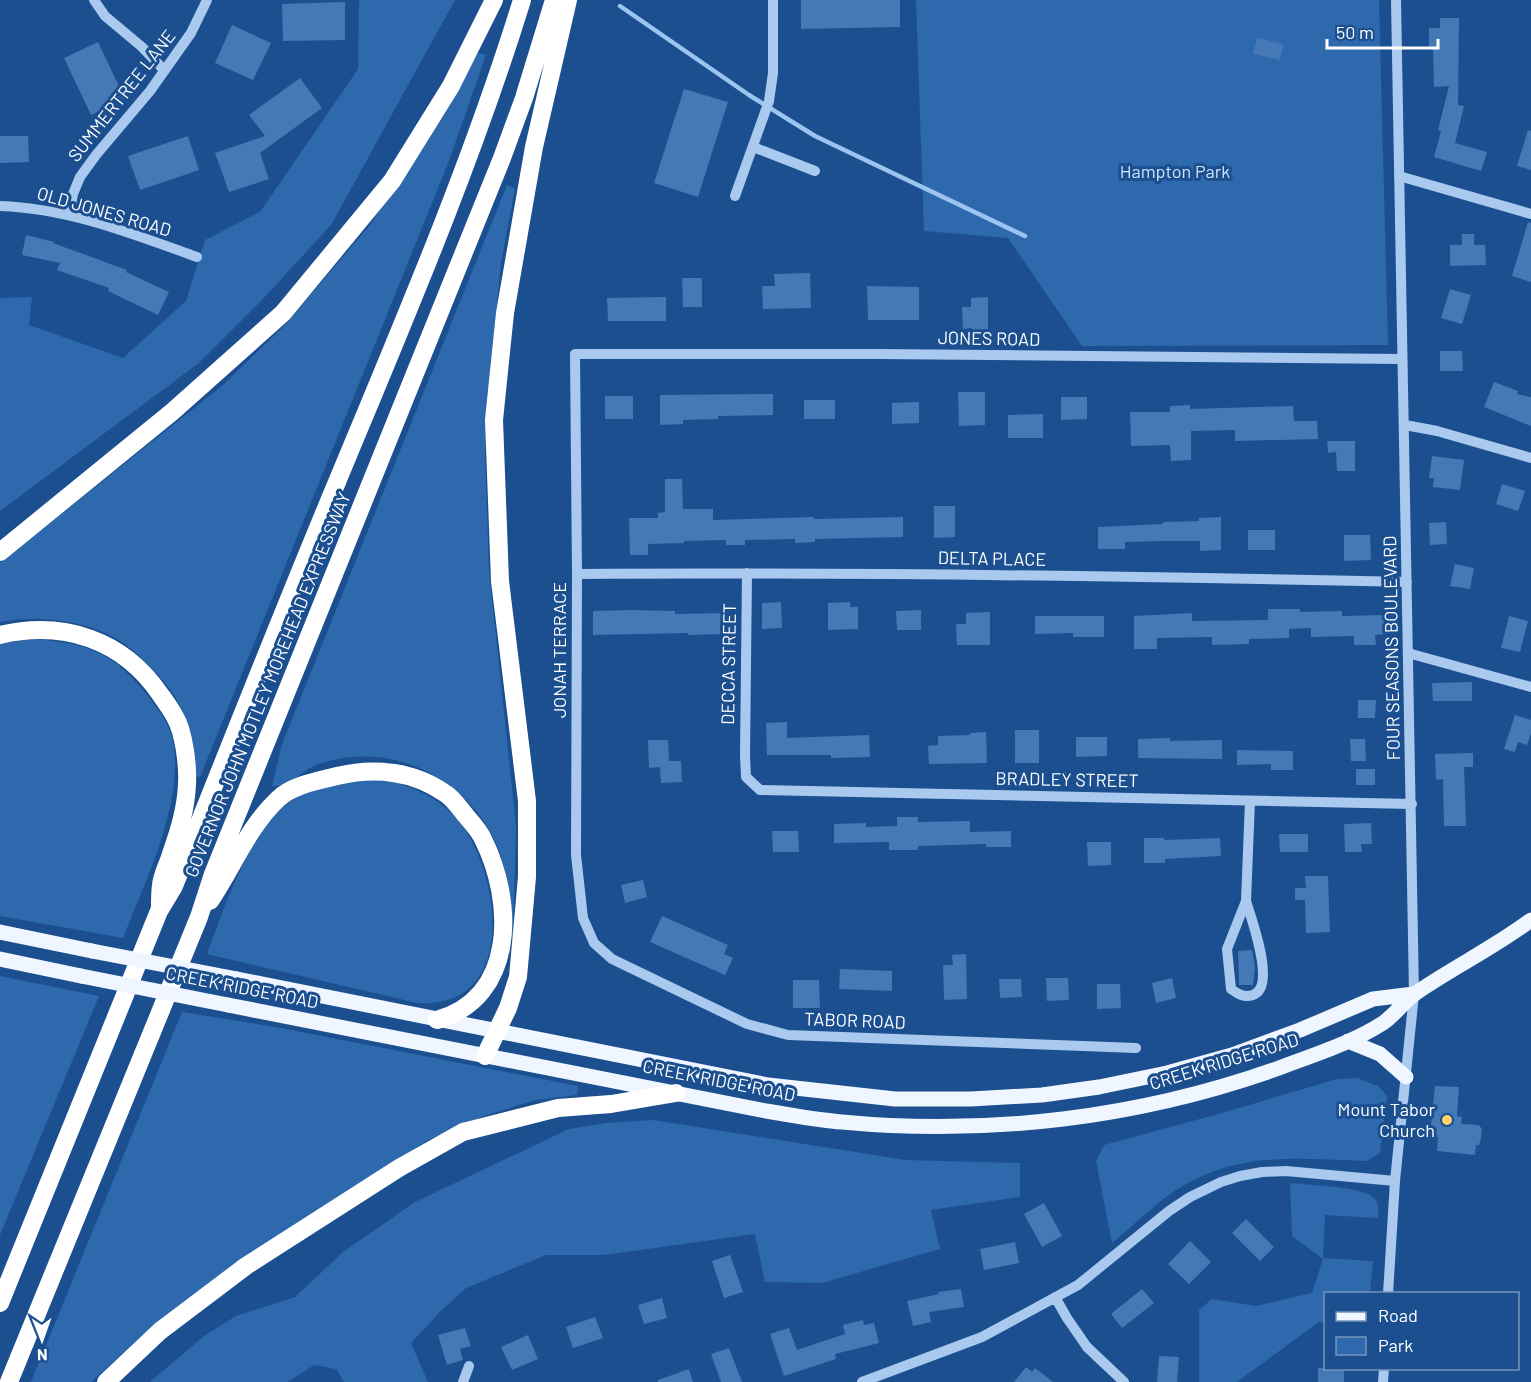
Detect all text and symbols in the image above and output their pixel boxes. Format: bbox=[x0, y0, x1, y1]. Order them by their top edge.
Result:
scale bar bbox=[1327, 12, 1438, 50]
text: 50 m bbox=[1336, 21, 1374, 43]
street label: SUMMERTREE LANE bbox=[63, 25, 179, 166]
park label: Hampton Park bbox=[1120, 160, 1230, 182]
street label: OLD JONES ROAD bbox=[35, 181, 174, 241]
street label: JONES ROAD bbox=[938, 326, 1040, 350]
street label: GOVERNOR JOHN MOTLEY MOREHEAD EXPRESSWAY bbox=[179, 489, 355, 880]
street label: FOUR SEASONS BOULEVARD bbox=[1378, 535, 1404, 761]
street label: DELTA PLACE bbox=[938, 546, 1046, 570]
street label: JONAH TERRACE bbox=[548, 582, 570, 718]
street label: DECCA STREET bbox=[716, 603, 740, 725]
street label: BRADLEY STREET bbox=[995, 767, 1139, 791]
street label: CREEK RIDGE ROAD bbox=[164, 961, 320, 1013]
street label: TABOR ROAD bbox=[804, 1007, 906, 1033]
street label: CREEK RIDGE ROAD bbox=[1146, 1028, 1301, 1094]
street label: CREEK RIDGE ROAD bbox=[641, 1054, 797, 1106]
place label: Mount Tabor Church bbox=[1338, 1098, 1435, 1141]
marker: Mount Tabor Church bbox=[1440, 1113, 1454, 1127]
legend bbox=[1324, 1292, 1519, 1370]
text: Road bbox=[1378, 1304, 1418, 1326]
north arrow bbox=[12, 1310, 72, 1370]
text: Park bbox=[1378, 1334, 1413, 1356]
text: N bbox=[37, 1346, 48, 1365]

